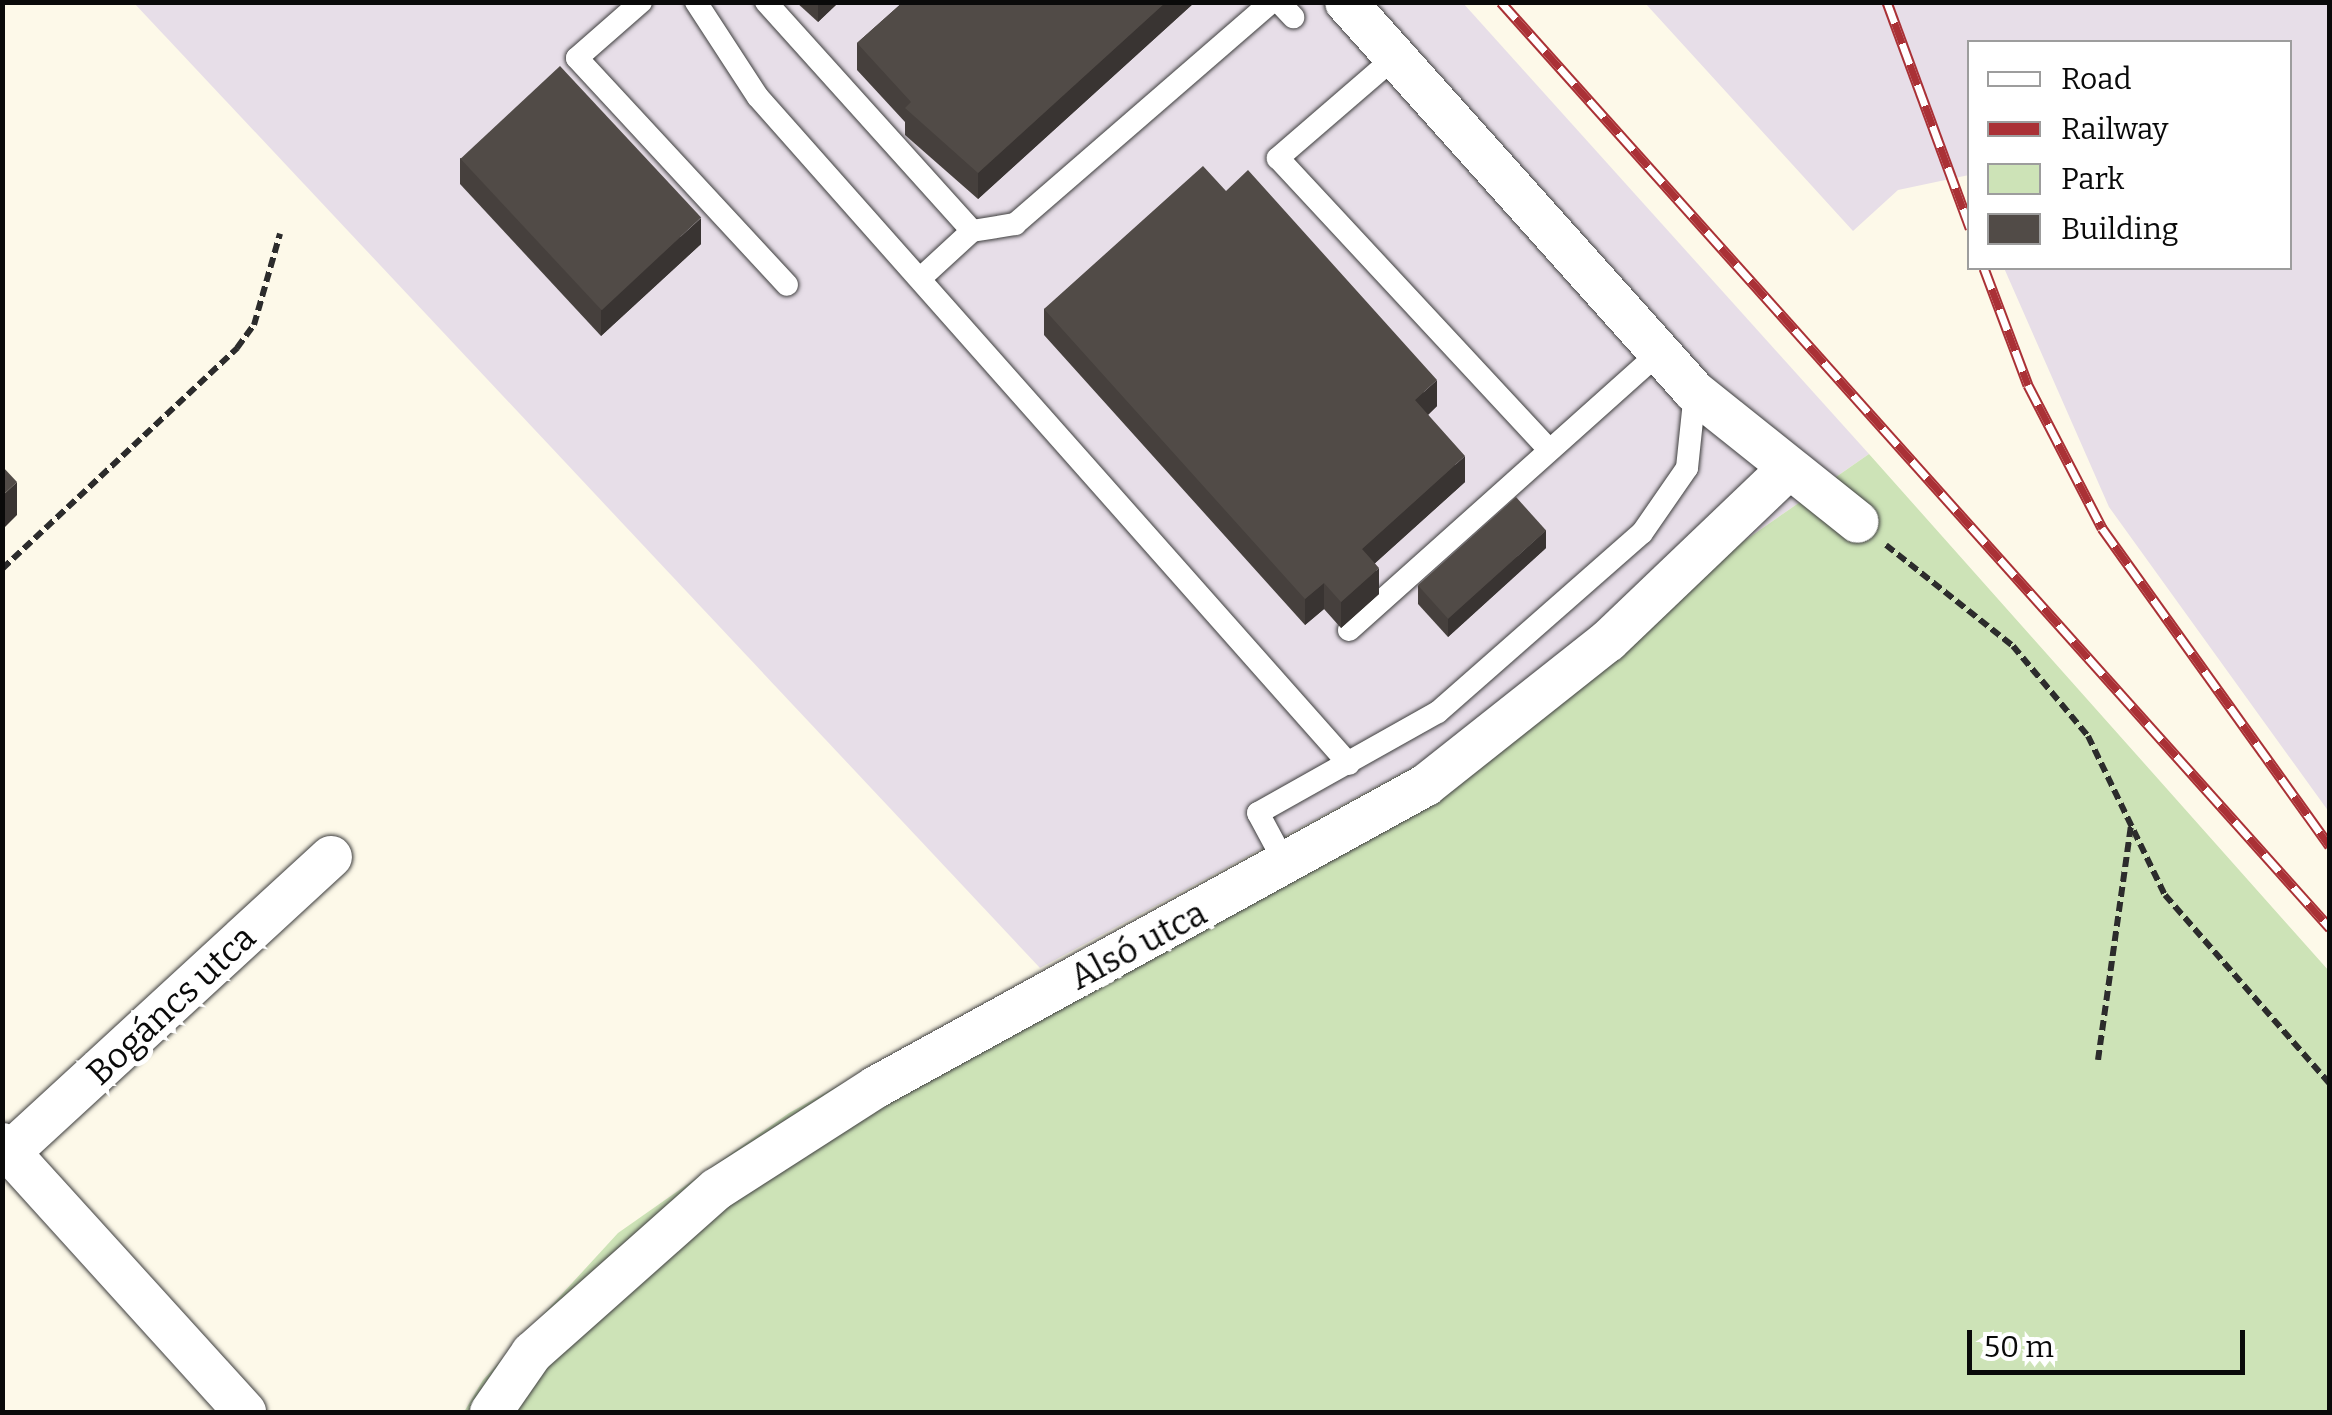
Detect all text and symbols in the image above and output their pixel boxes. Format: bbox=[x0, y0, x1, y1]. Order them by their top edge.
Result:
legend bbox=[1967, 40, 2292, 270]
text: Road bbox=[2061, 61, 2132, 97]
text: Railway bbox=[2061, 111, 2168, 147]
text: Park bbox=[2061, 161, 2124, 197]
text: Building bbox=[2061, 211, 2179, 247]
street label: Alsó utca bbox=[1063, 892, 1213, 998]
street label: Bogáncs utca bbox=[78, 916, 264, 1094]
scale bar bbox=[1972, 1310, 2250, 1372]
text: 50 m bbox=[1984, 1329, 2054, 1365]

